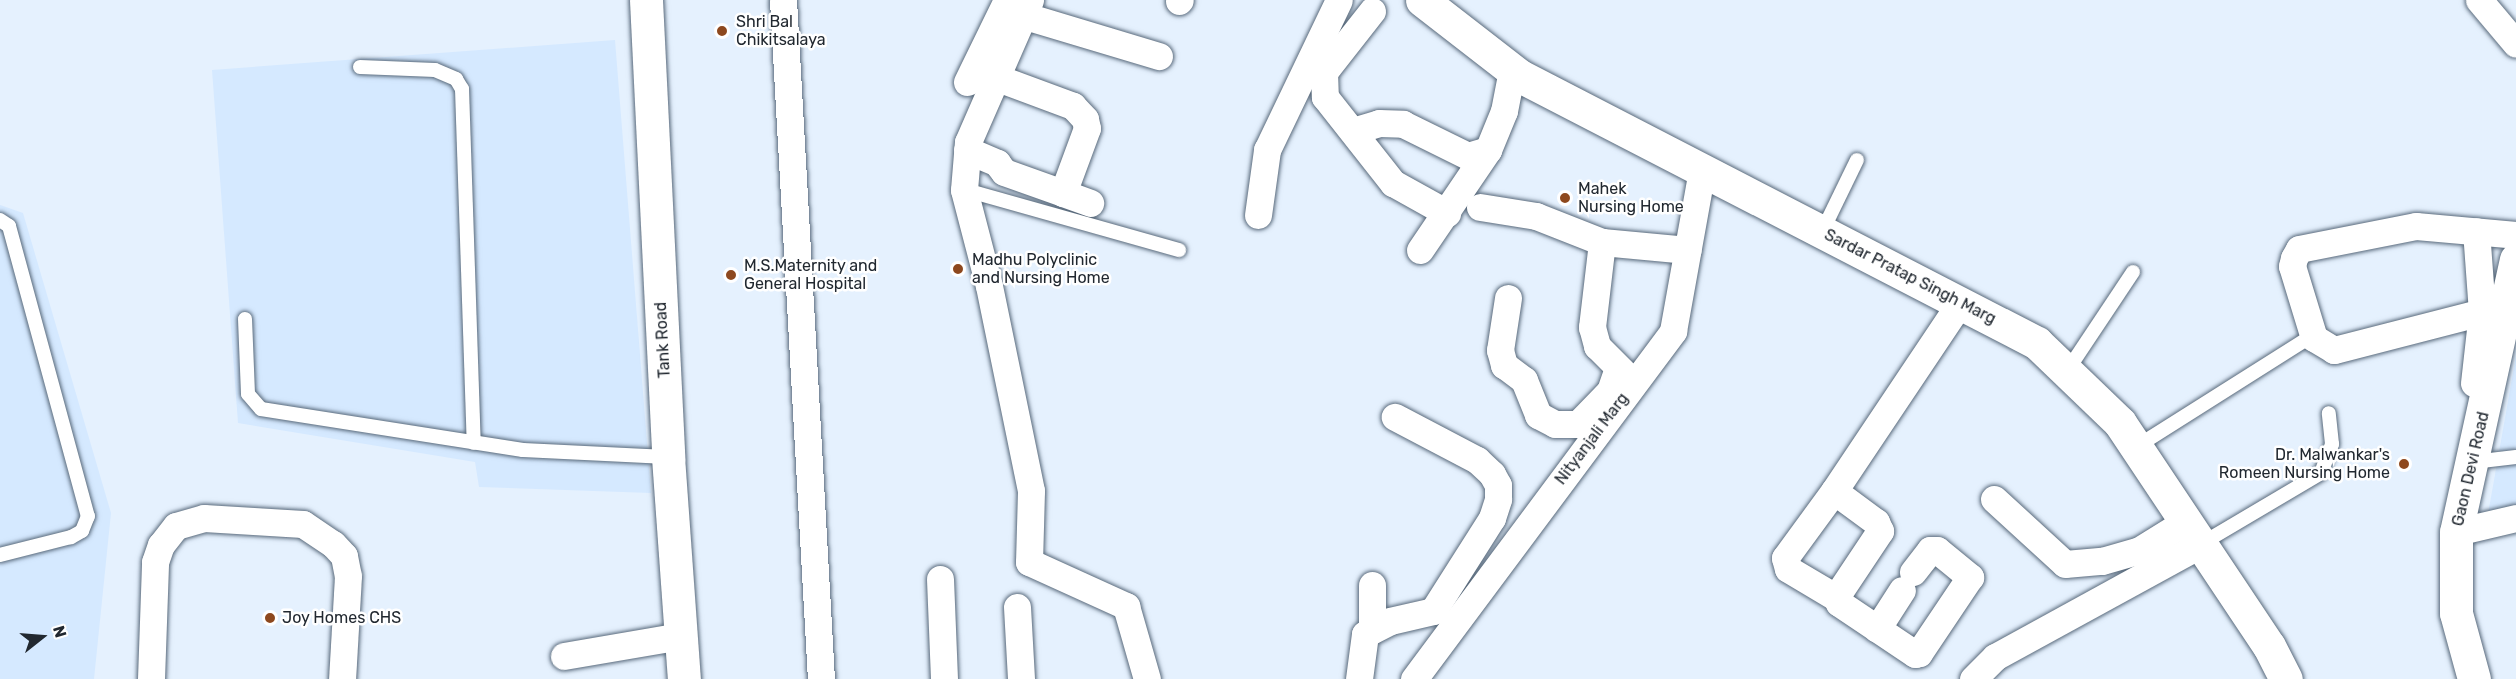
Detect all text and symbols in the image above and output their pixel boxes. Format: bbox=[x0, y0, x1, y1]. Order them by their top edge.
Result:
place label: Shri Bal Chikitsalaya bbox=[736, 12, 826, 50]
marker: Shri Bal Chikitsalaya bbox=[713, 22, 731, 40]
place label: Mahek Nursing Home bbox=[1578, 179, 1684, 217]
marker: Mahek Nursing Home bbox=[1556, 189, 1574, 207]
street label: Sardar Pratap Singh Marg bbox=[1821, 225, 1999, 329]
place label: Madhu Polyclinic and Nursing Home bbox=[972, 250, 1110, 288]
place label: M.S.Maternity and General Hospital bbox=[744, 256, 878, 294]
marker: Madhu Polyclinic and Nursing Home bbox=[949, 260, 967, 278]
marker: M.S.Maternity and General Hospital bbox=[722, 266, 740, 284]
street label: Tank Road bbox=[651, 301, 675, 379]
street label: Nityanjali Marg bbox=[1551, 389, 1633, 489]
street label: Gaon Devi Road bbox=[2449, 410, 2493, 528]
place label: Dr. Malwankar's Romeen Nursing Home bbox=[2219, 445, 2390, 483]
marker: Dr. Malwankar's Romeen Nursing Home bbox=[2395, 455, 2413, 473]
north arrow bbox=[12, 607, 72, 667]
place label: Joy Homes CHS bbox=[282, 608, 402, 628]
marker: Joy Homes CHS bbox=[263, 611, 277, 625]
text: N bbox=[49, 623, 70, 640]

